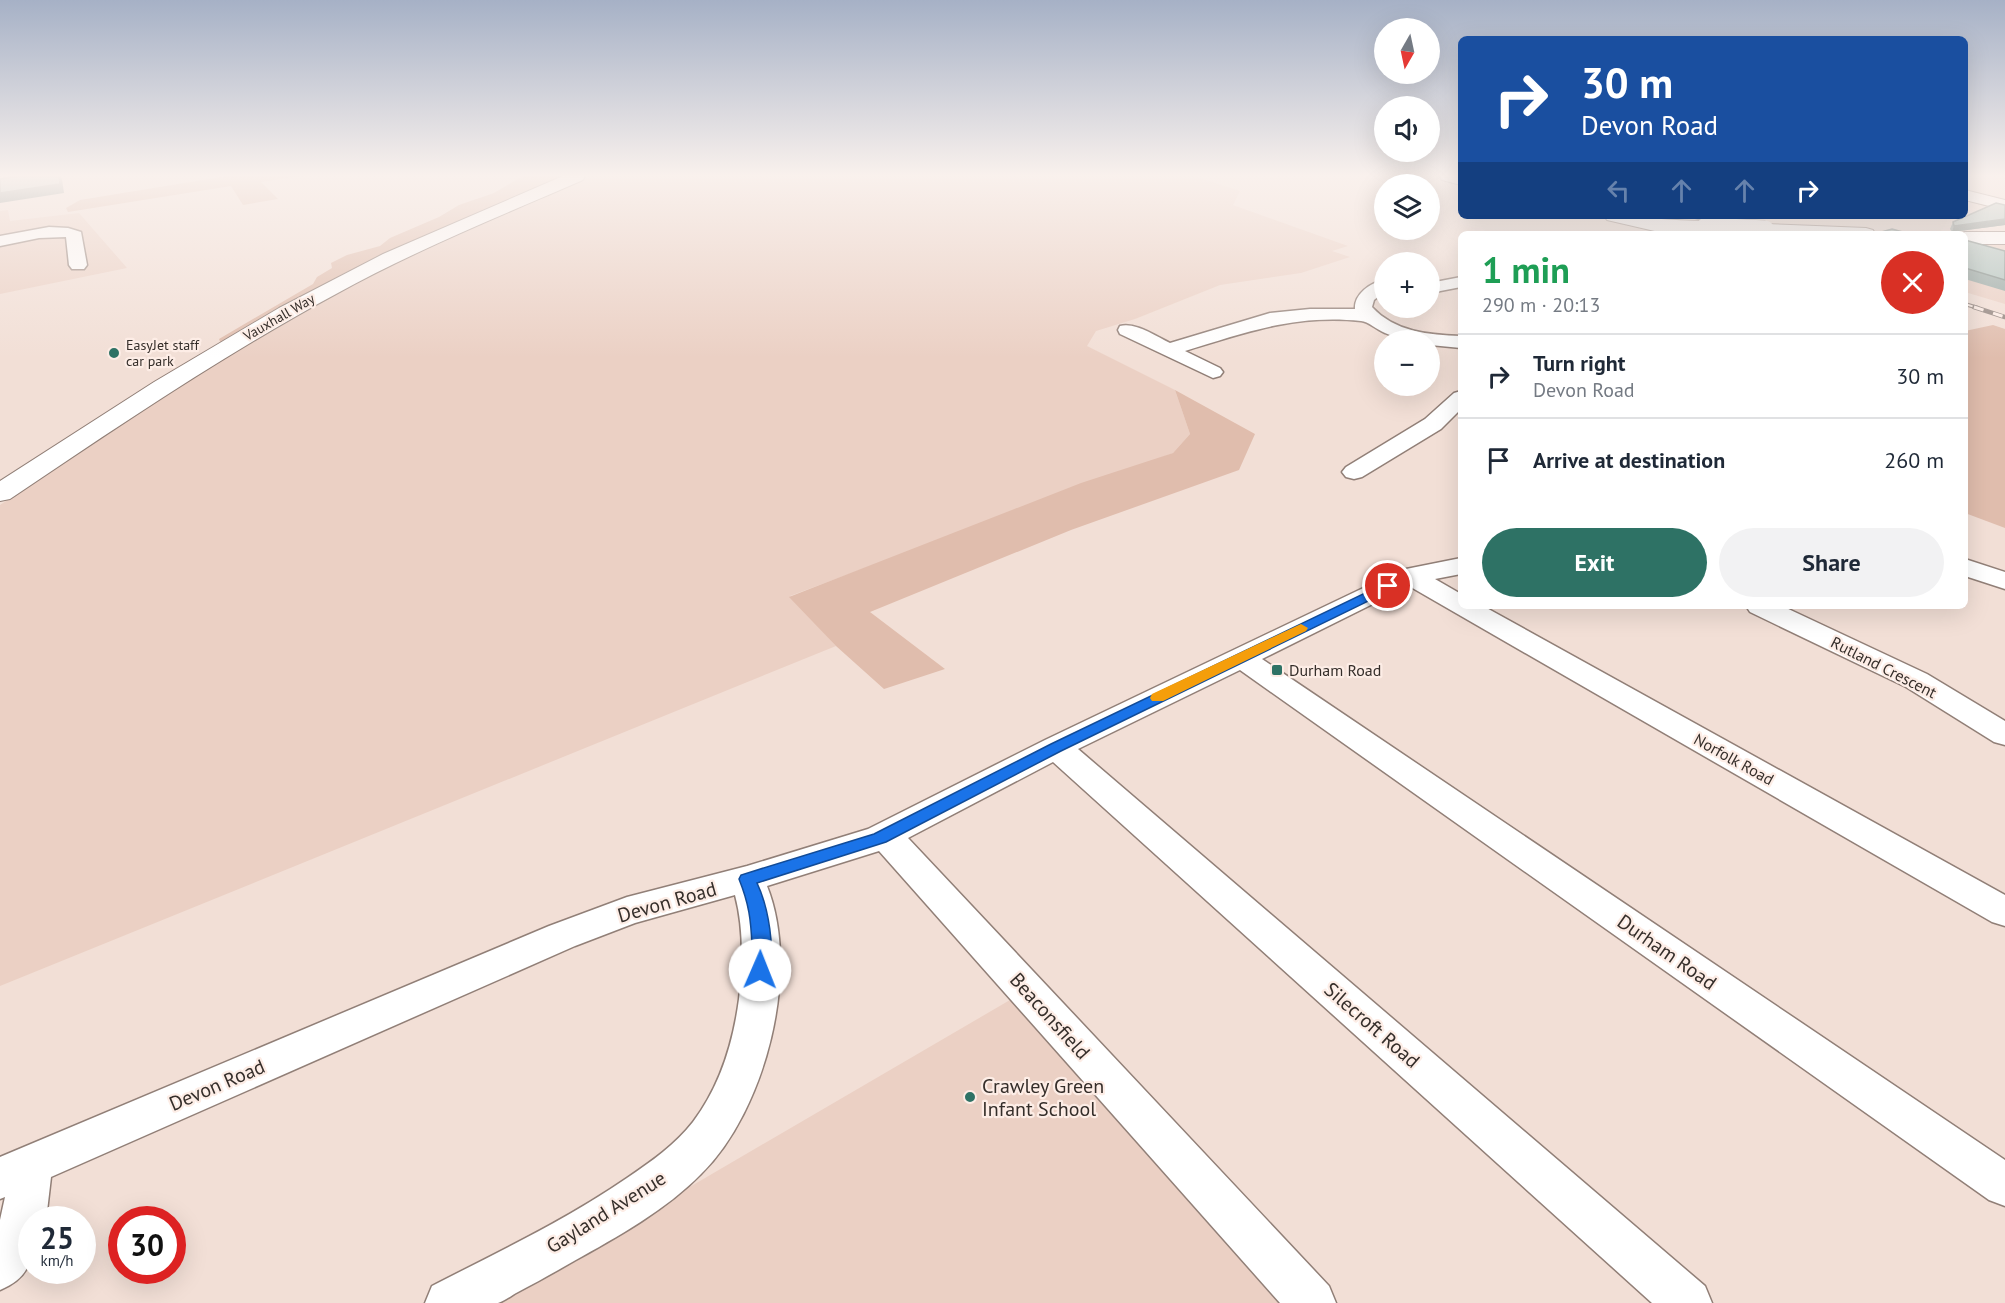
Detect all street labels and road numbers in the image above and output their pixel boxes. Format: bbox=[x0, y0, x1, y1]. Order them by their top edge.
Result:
street label: Vauxhall Way bbox=[239, 289, 318, 345]
street label: Rutland Crescent bbox=[1828, 632, 1941, 702]
street label: Norfolk Road bbox=[1691, 729, 1777, 789]
street label: Devon Road bbox=[615, 876, 719, 928]
street label: Durham Road bbox=[1612, 908, 1722, 996]
street label: Beaconsfield bbox=[1004, 967, 1096, 1065]
street label: Silecroft Road bbox=[1319, 976, 1425, 1074]
street label: Devon Road bbox=[165, 1053, 269, 1117]
street label: Gayland Avenue bbox=[541, 1165, 671, 1259]

